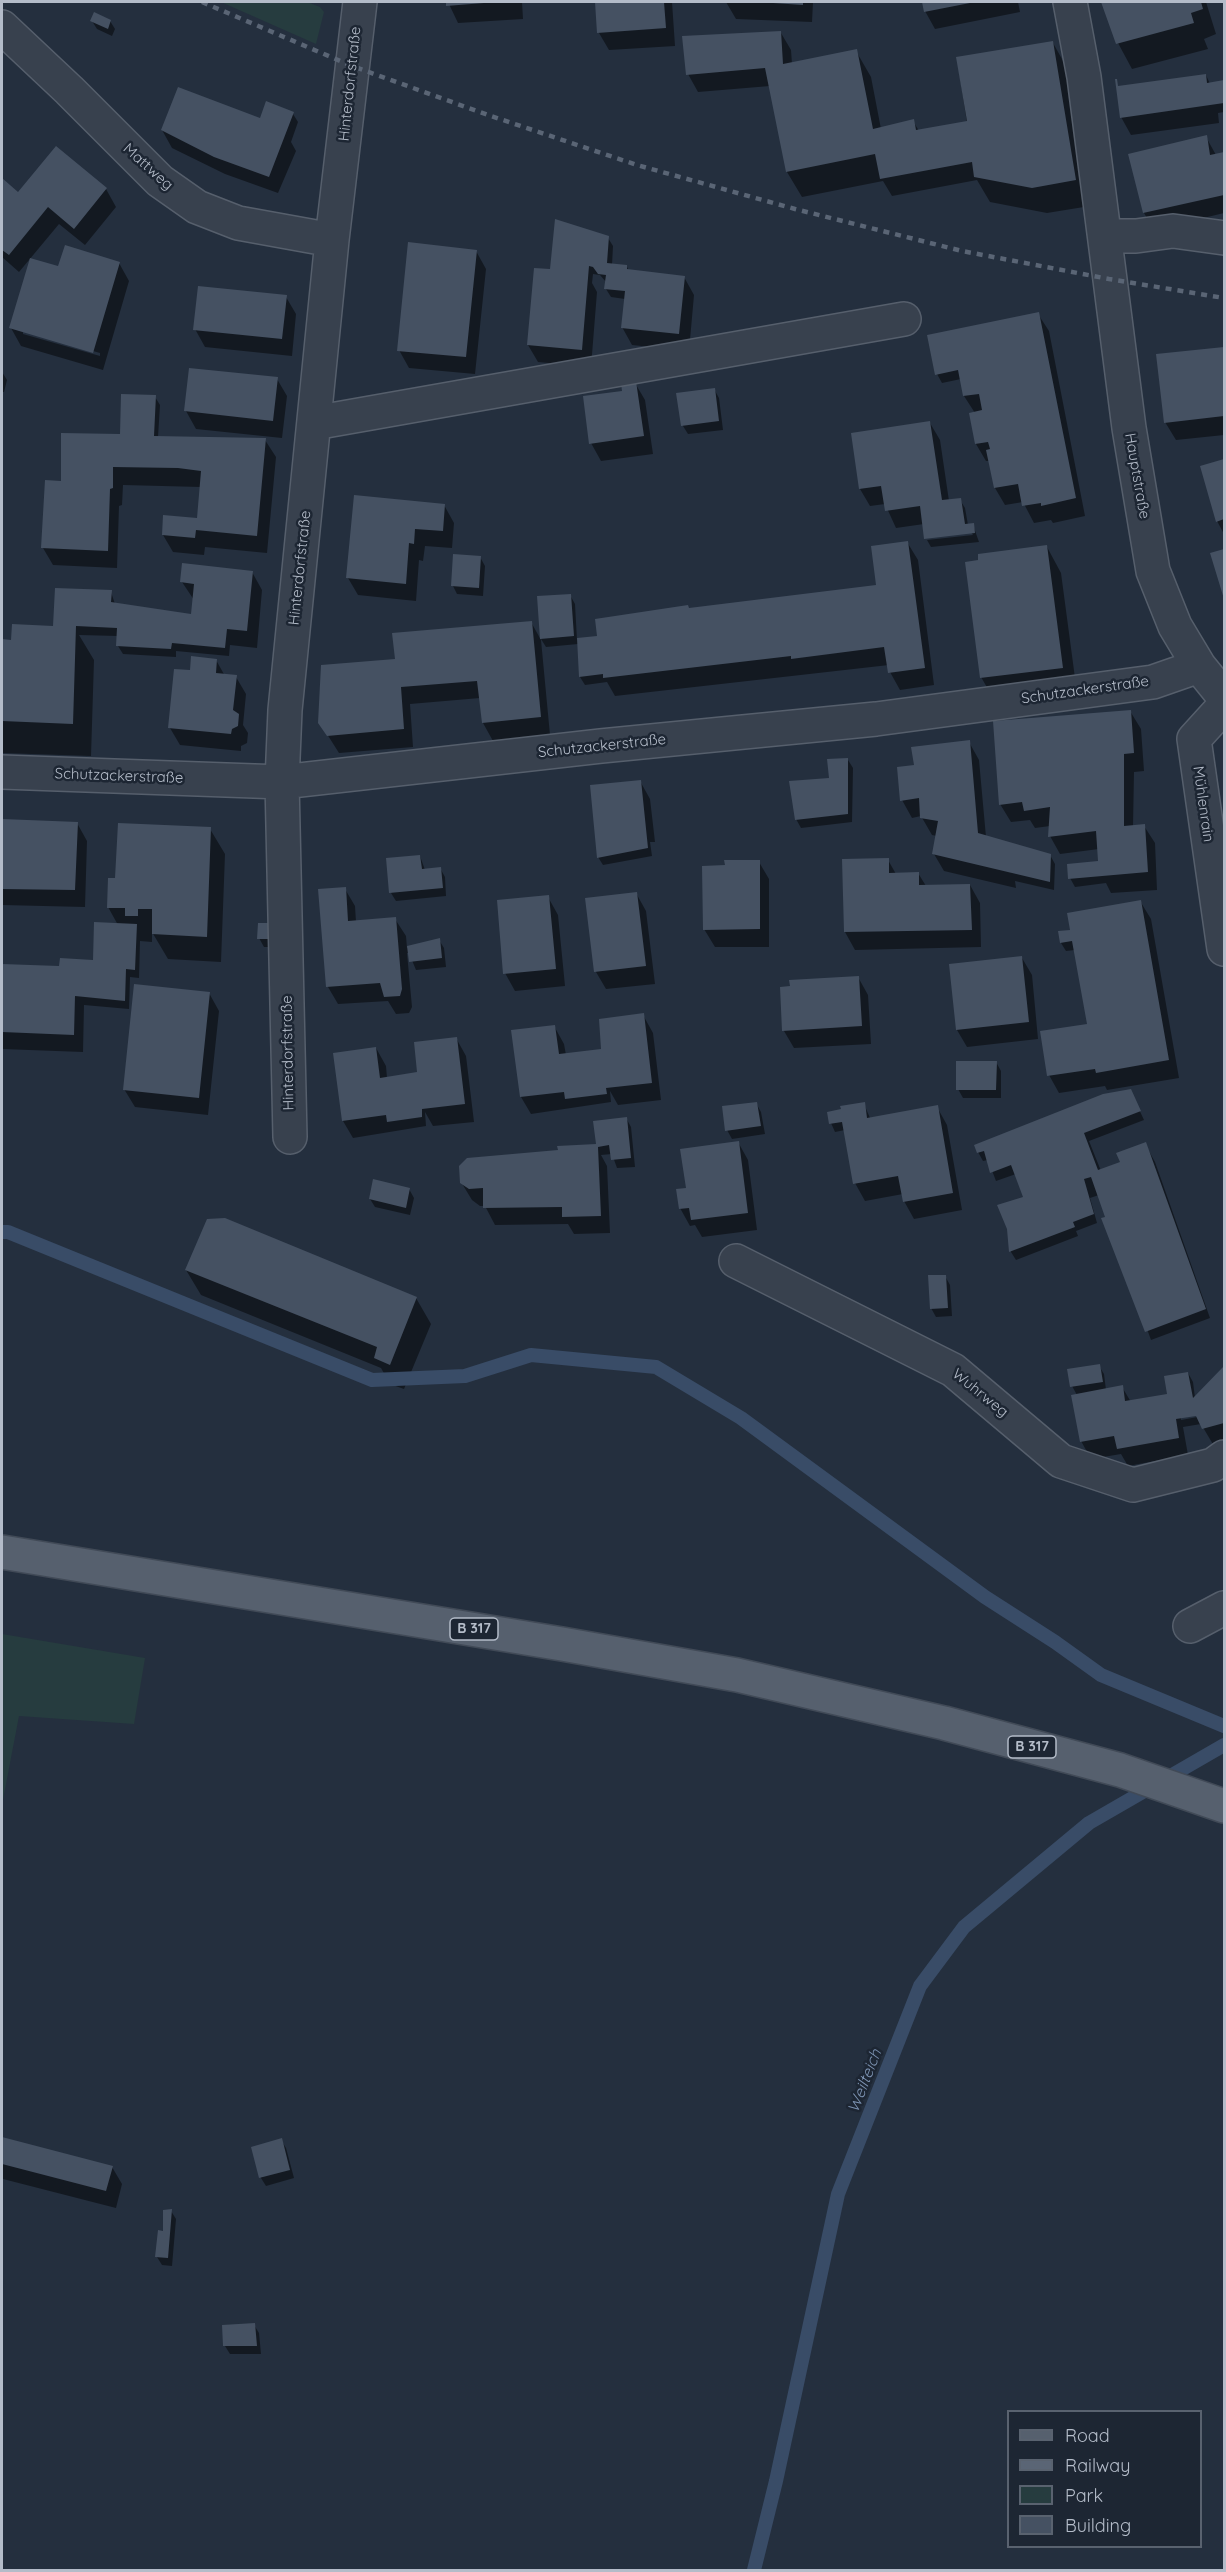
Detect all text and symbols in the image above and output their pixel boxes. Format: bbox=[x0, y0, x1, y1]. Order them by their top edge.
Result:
street label: Hinterdorfstraße bbox=[335, 26, 365, 142]
street label: Mattweg bbox=[119, 140, 177, 194]
street label: Hauptstraße bbox=[1121, 432, 1153, 520]
street label: Hinterdorfstraße bbox=[285, 510, 315, 626]
street label: Schutzackerstraße bbox=[1020, 672, 1150, 708]
street label: Schutzackerstraße bbox=[537, 730, 667, 762]
street label: Schutzackerstraße bbox=[54, 765, 184, 787]
street label: Mühlenrain bbox=[1189, 765, 1217, 843]
street label: Hinterdorfstraße bbox=[278, 995, 298, 1111]
street label: Wuhrweg bbox=[948, 1365, 1012, 1421]
road number: B 317 bbox=[450, 1618, 498, 1640]
road number: B 317 bbox=[1008, 1736, 1056, 1758]
water label: Weilteich bbox=[844, 2047, 886, 2115]
legend bbox=[1007, 2410, 1202, 2548]
text: Road bbox=[1065, 2424, 1110, 2447]
text: Railway bbox=[1065, 2454, 1131, 2477]
text: Park bbox=[1065, 2484, 1103, 2507]
text: Building bbox=[1065, 2514, 1131, 2537]

